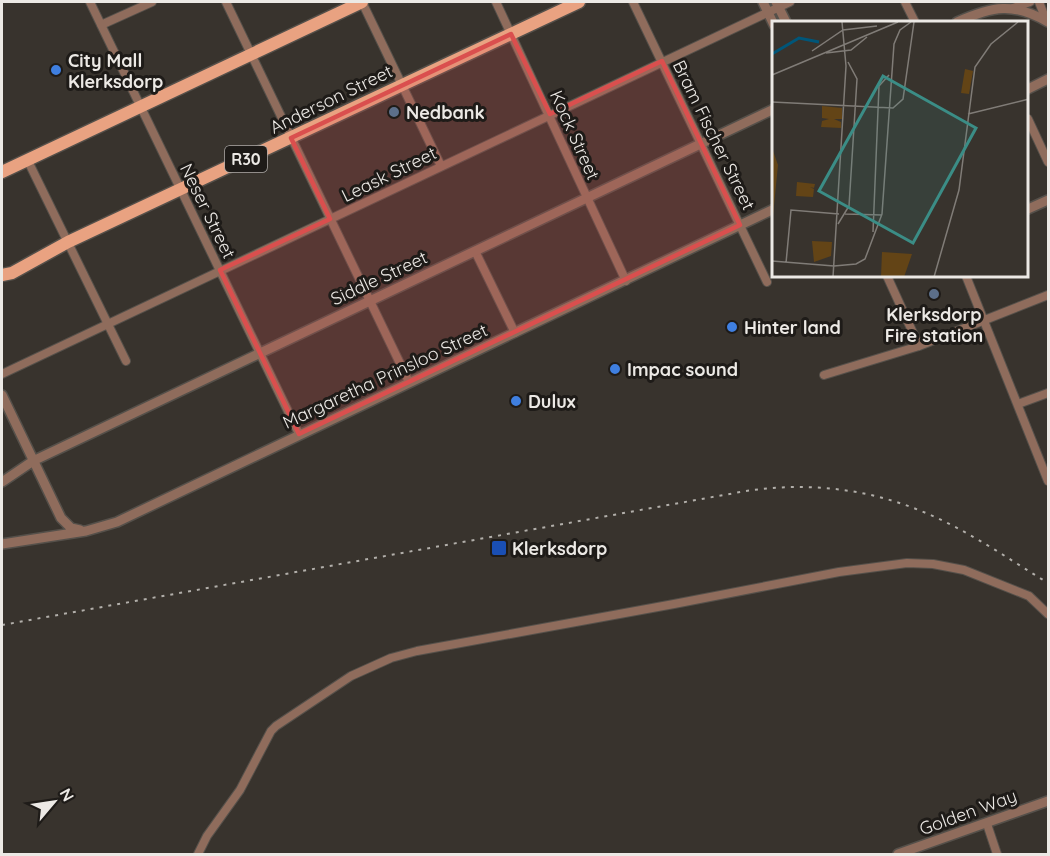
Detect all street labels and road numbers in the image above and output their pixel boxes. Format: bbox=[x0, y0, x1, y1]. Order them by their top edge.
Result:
street label: Bram Fischer Street bbox=[668, 56, 760, 214]
street label: Anderson Street bbox=[266, 59, 396, 139]
street label: Kock Street bbox=[545, 87, 605, 183]
street label: Leask Street bbox=[338, 141, 440, 207]
road number: R30 bbox=[225, 146, 267, 172]
street label: Neser Street bbox=[175, 160, 241, 262]
street label: Siddle Street bbox=[327, 246, 431, 310]
street label: Margaretha Prinsloo Street bbox=[279, 318, 491, 434]
street label: Golden Way bbox=[916, 784, 1020, 840]

